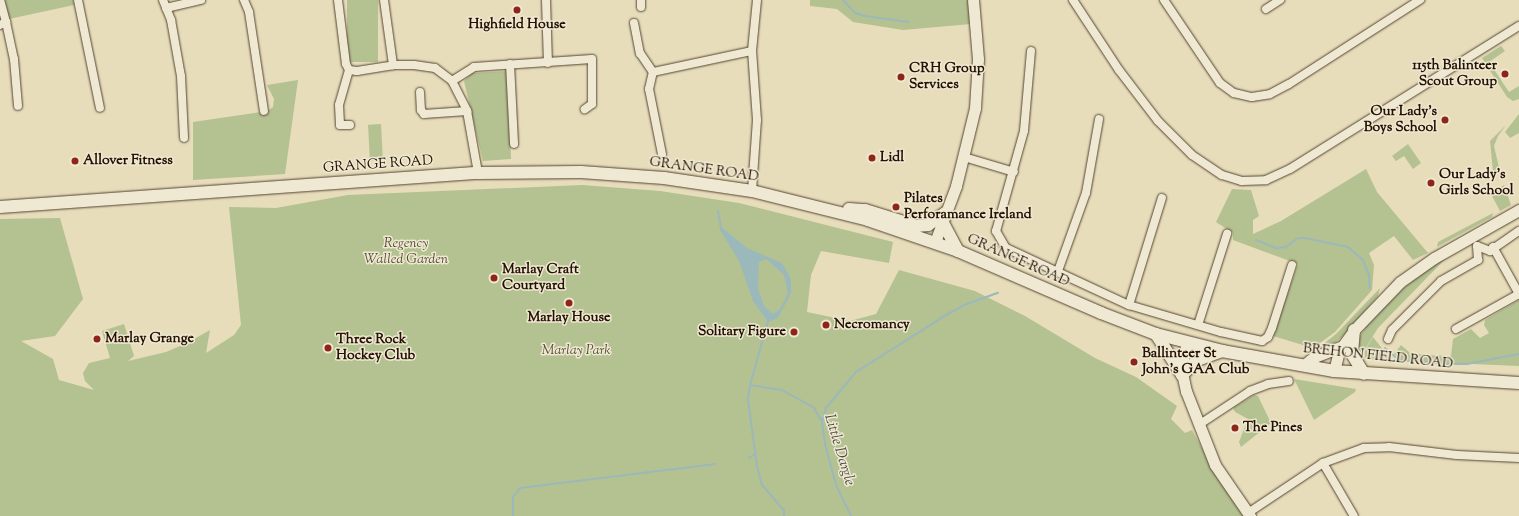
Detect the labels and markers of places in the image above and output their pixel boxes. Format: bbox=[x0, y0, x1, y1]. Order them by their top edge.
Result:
marker: Highfield House bbox=[512, 5, 522, 15]
place label: Highfield House bbox=[468, 17, 566, 33]
place label: 115th Balinteer Scout Group bbox=[1412, 58, 1497, 90]
place label: CRH Group Services bbox=[909, 61, 985, 94]
marker: 115th Balinteer Scout Group bbox=[1500, 69, 1510, 79]
marker: CRH Group Services bbox=[896, 72, 906, 82]
place label: Our Lady's Boys School bbox=[1364, 104, 1437, 136]
marker: Our Lady's Boys School bbox=[1440, 115, 1450, 125]
place label: Lidl bbox=[880, 150, 904, 166]
place label: Allover Fitness bbox=[83, 153, 173, 169]
marker: Lidl bbox=[867, 153, 877, 163]
marker: Allover Fitness bbox=[70, 156, 80, 166]
place label: Our Lady's Girls School bbox=[1439, 167, 1514, 200]
marker: Our Lady's Girls School bbox=[1426, 178, 1436, 188]
place label: Pilates Perforamance Ireland bbox=[904, 191, 1032, 224]
marker: Pilates Perforamance Ireland bbox=[891, 202, 901, 212]
place label: Marlay Craft Courtyard bbox=[502, 262, 579, 294]
marker: Marlay Craft Courtyard bbox=[489, 273, 499, 283]
marker: Marlay House bbox=[564, 298, 574, 308]
place label: Marlay House bbox=[527, 310, 611, 326]
place label: Necromancy bbox=[834, 317, 910, 333]
marker: Necromancy bbox=[821, 320, 831, 330]
place label: Solitary Figure bbox=[698, 324, 786, 340]
marker: Solitary Figure bbox=[789, 327, 799, 337]
place label: Marlay Grange bbox=[105, 331, 194, 347]
place label: Three Rock Hockey Club bbox=[336, 332, 415, 364]
marker: Marlay Grange bbox=[92, 334, 102, 344]
marker: Three Rock Hockey Club bbox=[323, 343, 333, 353]
place label: Ballinteer St John's GAA Club bbox=[1142, 346, 1249, 378]
marker: Ballinteer St John's GAA Club bbox=[1129, 357, 1139, 367]
place label: The Pines bbox=[1243, 420, 1302, 436]
marker: The Pines bbox=[1230, 423, 1240, 433]

